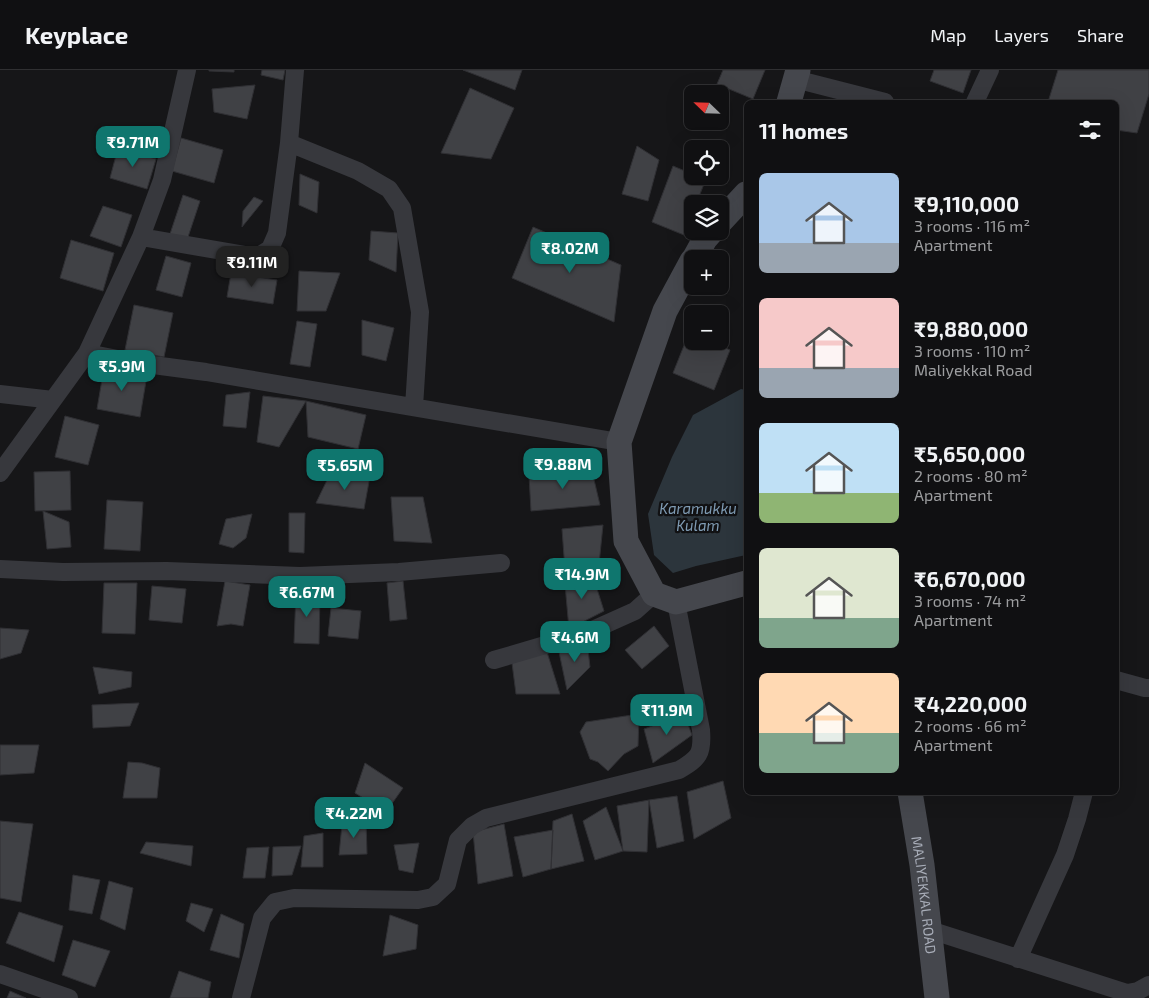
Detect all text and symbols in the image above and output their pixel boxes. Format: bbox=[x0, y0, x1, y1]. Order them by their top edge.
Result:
text: Keyplace bbox=[25, 20, 128, 49]
text: Map bbox=[930, 24, 966, 46]
text: Layers bbox=[994, 24, 1049, 46]
text: Share bbox=[1077, 24, 1124, 46]
north arrow bbox=[684, 85, 729, 130]
map controls bbox=[684, 85, 729, 350]
icon: filters bbox=[1076, 116, 1104, 144]
text: 11 homes bbox=[759, 118, 848, 143]
pin: ₹9.71M bbox=[92, 126, 174, 168]
text: ₹9.71M bbox=[107, 132, 159, 151]
button: locate bbox=[684, 140, 729, 185]
text: ₹9,110,000 bbox=[914, 191, 1019, 216]
icon: home bbox=[799, 193, 859, 253]
button: layers bbox=[684, 195, 729, 240]
text: 3 rooms · 116 m² bbox=[914, 216, 1030, 235]
pin: ₹8.02M bbox=[529, 232, 611, 274]
text: Apartment bbox=[914, 235, 993, 254]
text: ₹8.02M bbox=[541, 238, 599, 257]
pin: ₹9.11M bbox=[211, 246, 293, 288]
button: + bbox=[684, 250, 729, 295]
text: ₹9.11M bbox=[227, 252, 277, 271]
button: − bbox=[684, 305, 729, 350]
text: ₹9,880,000 bbox=[914, 316, 1028, 341]
icon: home bbox=[799, 318, 859, 378]
text: 3 rooms · 110 m² bbox=[914, 341, 1031, 360]
pin: ₹5.9M bbox=[87, 350, 157, 392]
text: ₹5.9M bbox=[99, 356, 145, 375]
text: Maliyekkal Road bbox=[914, 360, 1032, 379]
text: ₹5,650,000 bbox=[914, 441, 1025, 466]
icon: home bbox=[799, 443, 859, 503]
pin: ₹5.65M bbox=[304, 448, 386, 491]
pin: ₹9.88M bbox=[522, 448, 604, 490]
text: ₹9.88M bbox=[534, 454, 592, 473]
text: ₹5.65M bbox=[317, 455, 373, 474]
text: 2 rooms · 80 m² bbox=[914, 466, 1028, 485]
text: Apartment bbox=[914, 485, 993, 504]
water label: Karamukku Kulam bbox=[659, 499, 737, 534]
pin: ₹14.9M bbox=[541, 558, 623, 600]
text: ₹14.9M bbox=[555, 564, 609, 583]
text: ₹6,670,000 bbox=[914, 566, 1025, 591]
icon: home bbox=[799, 568, 859, 628]
pin: ₹6.67M bbox=[266, 576, 348, 618]
text: ₹6.67M bbox=[279, 582, 335, 601]
text: 3 rooms · 74 m² bbox=[914, 591, 1026, 610]
text: Apartment bbox=[914, 610, 993, 629]
pin: ₹4.6M bbox=[540, 620, 610, 663]
text: ₹4.6M bbox=[551, 627, 599, 646]
text: ₹4,220,000 bbox=[914, 691, 1027, 716]
icon: home bbox=[799, 693, 859, 753]
pin: ₹11.9M bbox=[626, 694, 708, 736]
text: ₹11.9M bbox=[641, 700, 693, 719]
text: 2 rooms · 66 m² bbox=[914, 716, 1027, 735]
text: Apartment bbox=[914, 735, 993, 754]
pin: ₹4.22M bbox=[313, 796, 395, 839]
text: ₹4.22M bbox=[326, 803, 382, 822]
street label: MALIYEKKAL ROAD bbox=[909, 835, 940, 955]

